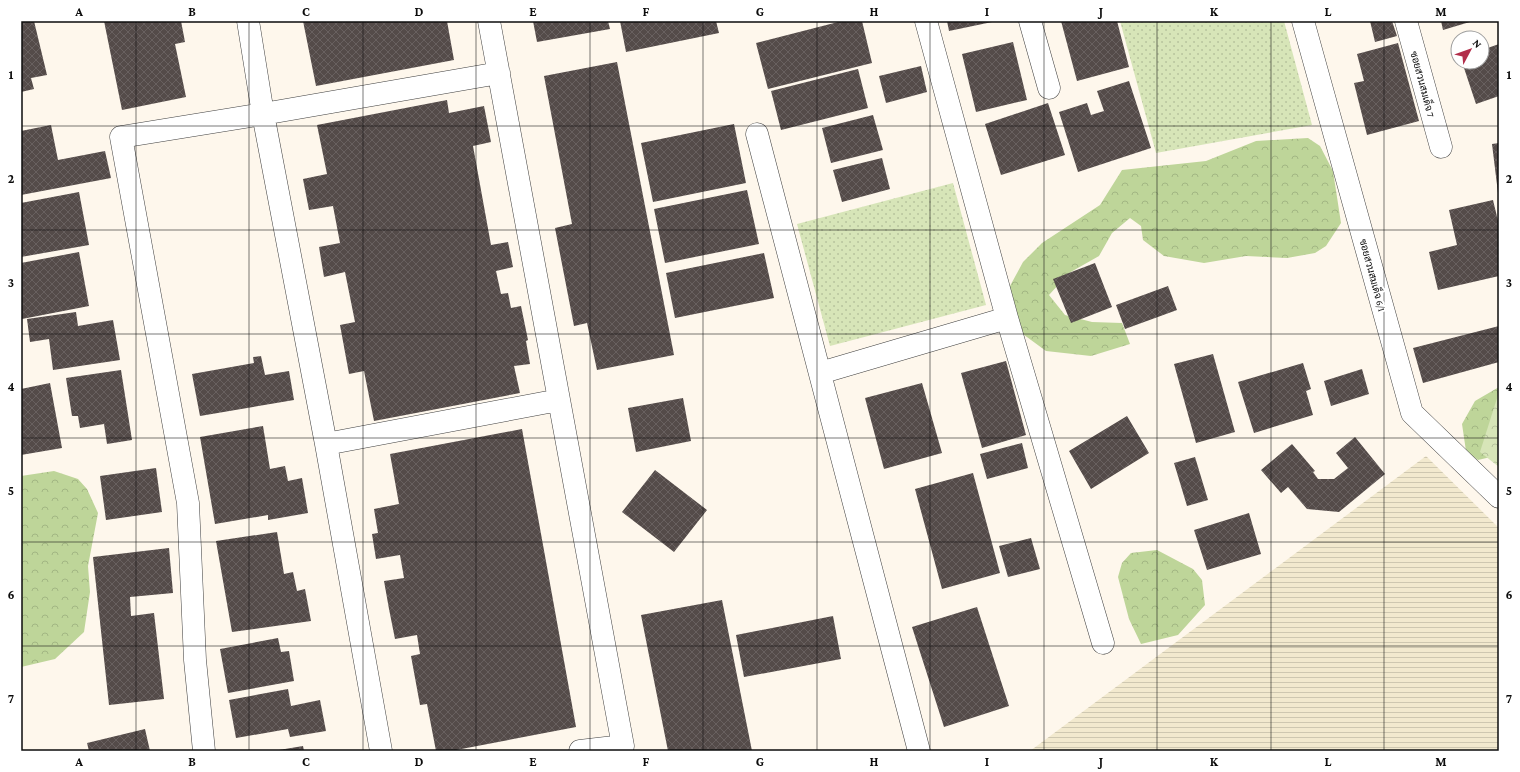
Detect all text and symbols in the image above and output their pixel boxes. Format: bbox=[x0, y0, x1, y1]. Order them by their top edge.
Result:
text: A bbox=[74, 4, 83, 19]
text: B bbox=[188, 4, 196, 19]
text: C bbox=[302, 4, 310, 19]
text: D bbox=[415, 4, 424, 19]
text: E bbox=[529, 4, 537, 19]
text: F bbox=[643, 4, 650, 19]
text: G bbox=[756, 4, 764, 19]
text: H bbox=[870, 4, 879, 19]
text: I bbox=[985, 4, 989, 19]
text: J bbox=[1097, 4, 1103, 19]
text: K bbox=[1210, 4, 1219, 19]
text: L bbox=[1325, 4, 1332, 19]
text: M bbox=[1435, 4, 1447, 19]
north arrow bbox=[1450, 30, 1490, 70]
text: N bbox=[1471, 37, 1485, 51]
street label: ซอยสวนสมเด็จ 7 bbox=[1408, 49, 1439, 119]
text: 1 bbox=[9, 67, 14, 82]
text: 1 bbox=[1507, 67, 1512, 82]
text: 2 bbox=[8, 171, 15, 186]
text: 2 bbox=[1506, 171, 1513, 186]
street label: ซอยสวนสมเด็จ 6/1 bbox=[1358, 237, 1389, 313]
text: 3 bbox=[8, 275, 14, 290]
text: 3 bbox=[1506, 275, 1512, 290]
text: 4 bbox=[7, 379, 15, 394]
text: 4 bbox=[1505, 379, 1513, 394]
text: 5 bbox=[8, 483, 14, 498]
text: 5 bbox=[1506, 483, 1512, 498]
text: 6 bbox=[7, 587, 15, 602]
text: 6 bbox=[1505, 587, 1513, 602]
text: 7 bbox=[8, 691, 14, 706]
text: 7 bbox=[1506, 691, 1512, 706]
text: A bbox=[74, 754, 83, 769]
text: B bbox=[188, 754, 196, 769]
text: C bbox=[302, 754, 310, 769]
text: D bbox=[415, 754, 424, 769]
text: E bbox=[529, 754, 537, 769]
text: F bbox=[643, 754, 650, 769]
text: G bbox=[756, 754, 764, 769]
text: H bbox=[870, 754, 879, 769]
text: I bbox=[985, 754, 989, 769]
text: J bbox=[1097, 754, 1103, 769]
text: K bbox=[1210, 754, 1219, 769]
text: L bbox=[1325, 754, 1332, 769]
text: M bbox=[1435, 754, 1447, 769]

